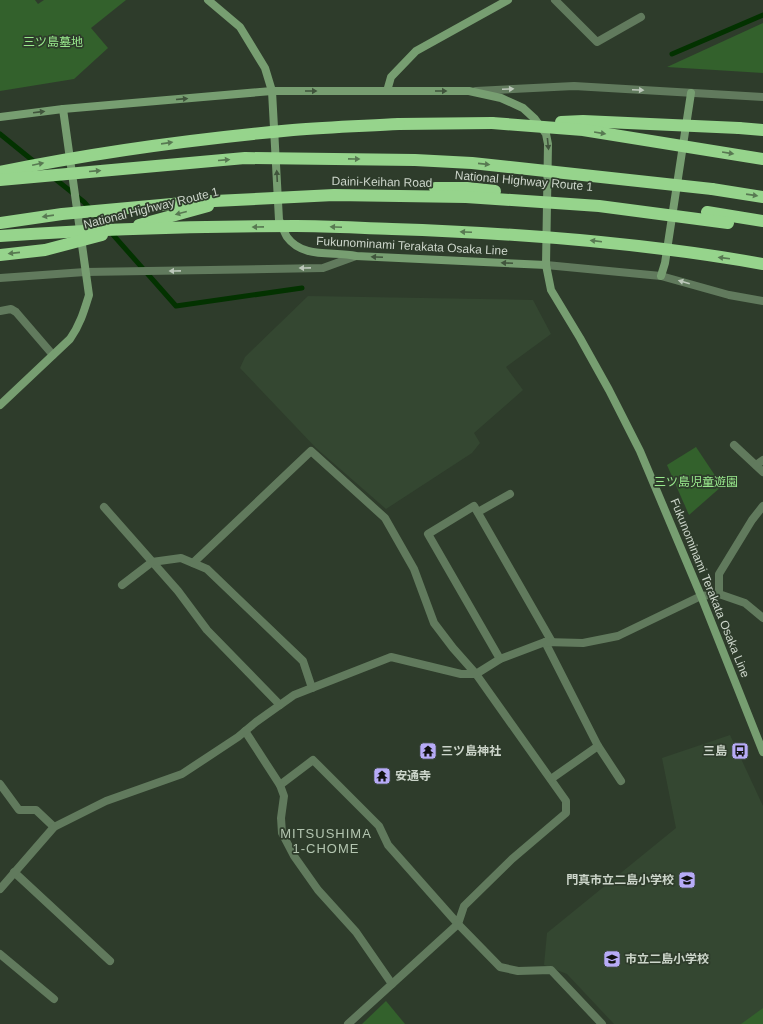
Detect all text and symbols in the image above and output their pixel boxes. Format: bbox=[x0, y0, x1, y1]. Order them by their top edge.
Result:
park label: 三ツ島墓地 bbox=[23, 35, 83, 49]
one-way arrow bbox=[502, 86, 514, 93]
one-way arrow bbox=[632, 86, 644, 93]
one-way arrow bbox=[305, 88, 318, 94]
one-way arrow bbox=[435, 88, 448, 94]
one-way arrow bbox=[176, 95, 188, 102]
one-way arrow bbox=[33, 109, 45, 116]
one-way arrow bbox=[594, 130, 606, 136]
one-way arrow bbox=[544, 138, 551, 150]
one-way arrow bbox=[160, 140, 173, 146]
one-way arrow bbox=[722, 150, 735, 156]
one-way arrow bbox=[218, 156, 230, 163]
one-way arrow bbox=[348, 156, 361, 162]
one-way arrow bbox=[32, 161, 44, 167]
one-way arrow bbox=[478, 161, 490, 167]
one-way arrow bbox=[89, 168, 101, 174]
street label: National Highway Route 1 bbox=[454, 168, 594, 194]
one-way arrow bbox=[273, 170, 280, 182]
street label: Daini-Keihan Road bbox=[332, 174, 432, 190]
street label: National Highway Route 1 bbox=[82, 184, 220, 232]
one-way arrow bbox=[745, 192, 758, 198]
one-way arrow bbox=[175, 210, 187, 216]
one-way arrow bbox=[42, 213, 54, 219]
one-way arrow bbox=[251, 224, 264, 230]
one-way arrow bbox=[329, 224, 342, 230]
one-way arrow bbox=[460, 228, 472, 235]
street label: Fukunominami Terakata Osaka Line bbox=[316, 234, 508, 258]
one-way arrow bbox=[589, 238, 602, 244]
one-way arrow bbox=[8, 250, 20, 257]
one-way arrow bbox=[371, 254, 383, 261]
one-way arrow bbox=[718, 254, 731, 261]
one-way arrow bbox=[500, 260, 513, 266]
one-way arrow bbox=[298, 265, 311, 271]
one-way arrow bbox=[169, 267, 181, 274]
one-way arrow bbox=[678, 279, 690, 285]
park label: 三ツ島児童遊園 bbox=[654, 475, 738, 489]
street label: Fukunominami Terakata Osaka Line bbox=[668, 496, 753, 680]
temple icon: 三ツ島神社 bbox=[418, 741, 438, 761]
bus stop icon: 三島 bbox=[730, 741, 750, 761]
place label: 三ツ島神社 bbox=[441, 744, 501, 758]
place label: 三島 bbox=[703, 744, 727, 758]
temple icon: 安通寺 bbox=[372, 766, 392, 786]
place label: 安通寺 bbox=[395, 769, 431, 783]
district label: MITSUSHIMA 1-CHOME bbox=[280, 826, 372, 856]
school or university icon: 門真市立二島小学校 bbox=[677, 870, 697, 890]
place label: 門真市立二島小学校 bbox=[566, 873, 674, 887]
school or university icon: 市立二島小学校 bbox=[602, 949, 622, 969]
place label: 市立二島小学校 bbox=[625, 952, 709, 966]

